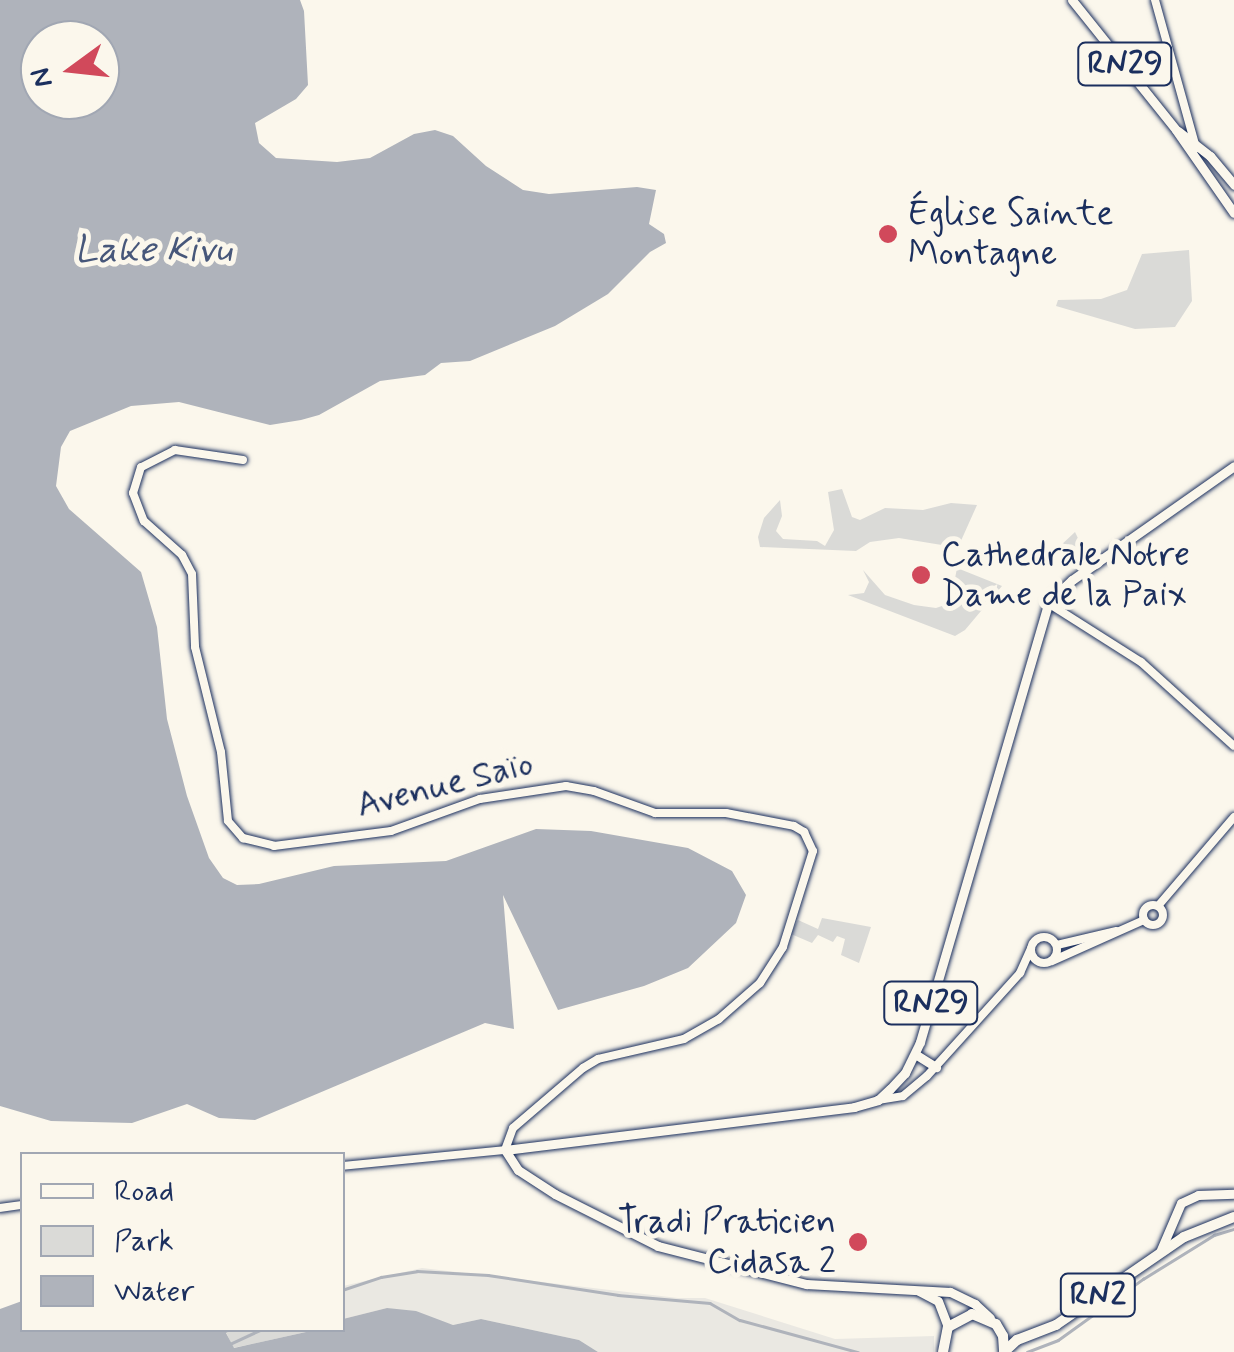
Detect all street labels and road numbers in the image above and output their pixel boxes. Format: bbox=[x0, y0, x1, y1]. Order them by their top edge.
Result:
road number: RN29 bbox=[1075, 37, 1175, 91]
street label: Avenue Saïo bbox=[352, 743, 538, 827]
road number: RN29 bbox=[881, 976, 981, 1030]
road number: RN2 bbox=[1058, 1268, 1138, 1322]

